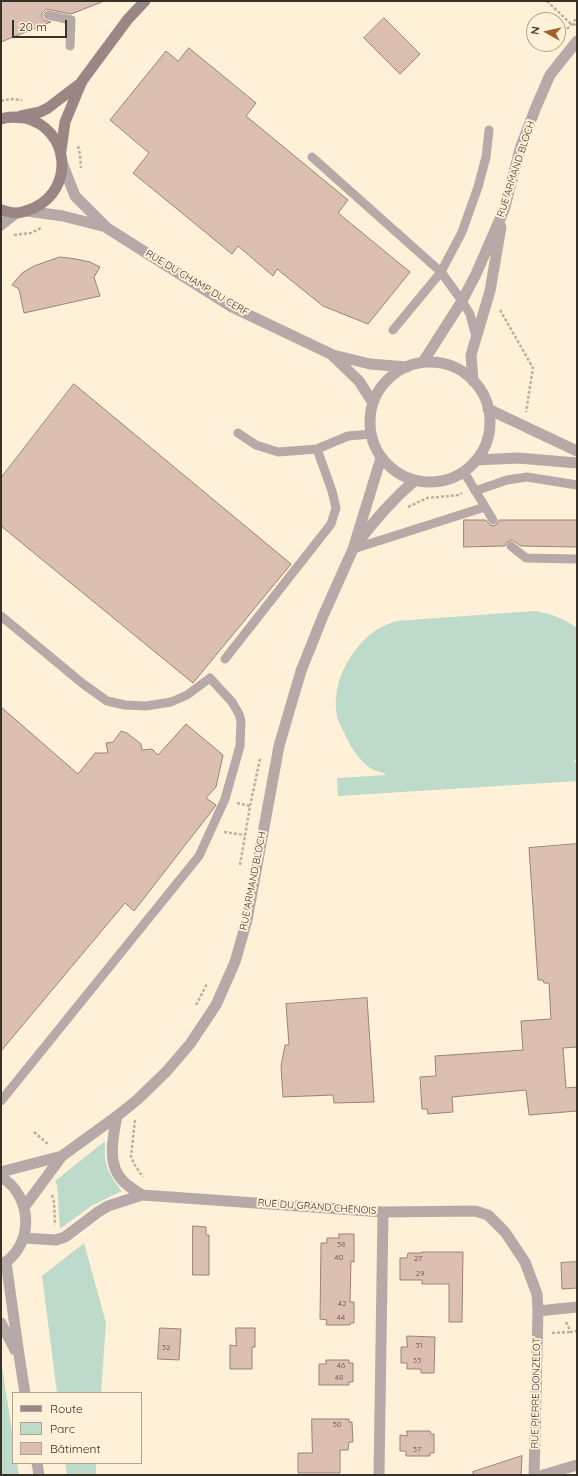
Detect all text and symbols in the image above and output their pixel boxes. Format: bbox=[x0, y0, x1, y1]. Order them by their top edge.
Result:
scale bar bbox=[14, 12, 69, 38]
north arrow bbox=[526, 12, 566, 52]
text: 20 m bbox=[19, 19, 47, 34]
text: N bbox=[528, 25, 543, 35]
street label: RUE ARMAND BLOCH bbox=[495, 119, 537, 219]
street label: RUE DU CHAMP DU CERF bbox=[143, 247, 251, 319]
street label: RUE ARMAND BLOCH bbox=[238, 831, 268, 931]
street label: RUE DU GRAND CHENOIS bbox=[257, 1197, 377, 1217]
house number: 38 bbox=[337, 1240, 345, 1250]
house number: 40 bbox=[335, 1253, 343, 1263]
house number: 27 bbox=[414, 1254, 422, 1264]
house number: 29 bbox=[416, 1269, 424, 1279]
house number: 42 bbox=[338, 1299, 346, 1309]
house number: 44 bbox=[337, 1313, 345, 1323]
street label: RUE PIERRE DONZELOT bbox=[529, 1337, 543, 1449]
house number: 31 bbox=[415, 1341, 423, 1351]
house number: 32 bbox=[162, 1343, 170, 1353]
house number: 33 bbox=[413, 1356, 421, 1366]
house number: 46 bbox=[337, 1361, 345, 1371]
house number: 48 bbox=[335, 1373, 343, 1383]
legend bbox=[12, 1392, 142, 1464]
text: Route bbox=[50, 1401, 83, 1416]
house number: 50 bbox=[332, 1420, 342, 1430]
text: Parc bbox=[50, 1421, 75, 1436]
text: Bâtiment bbox=[50, 1441, 100, 1456]
house number: 37 bbox=[413, 1445, 421, 1455]

